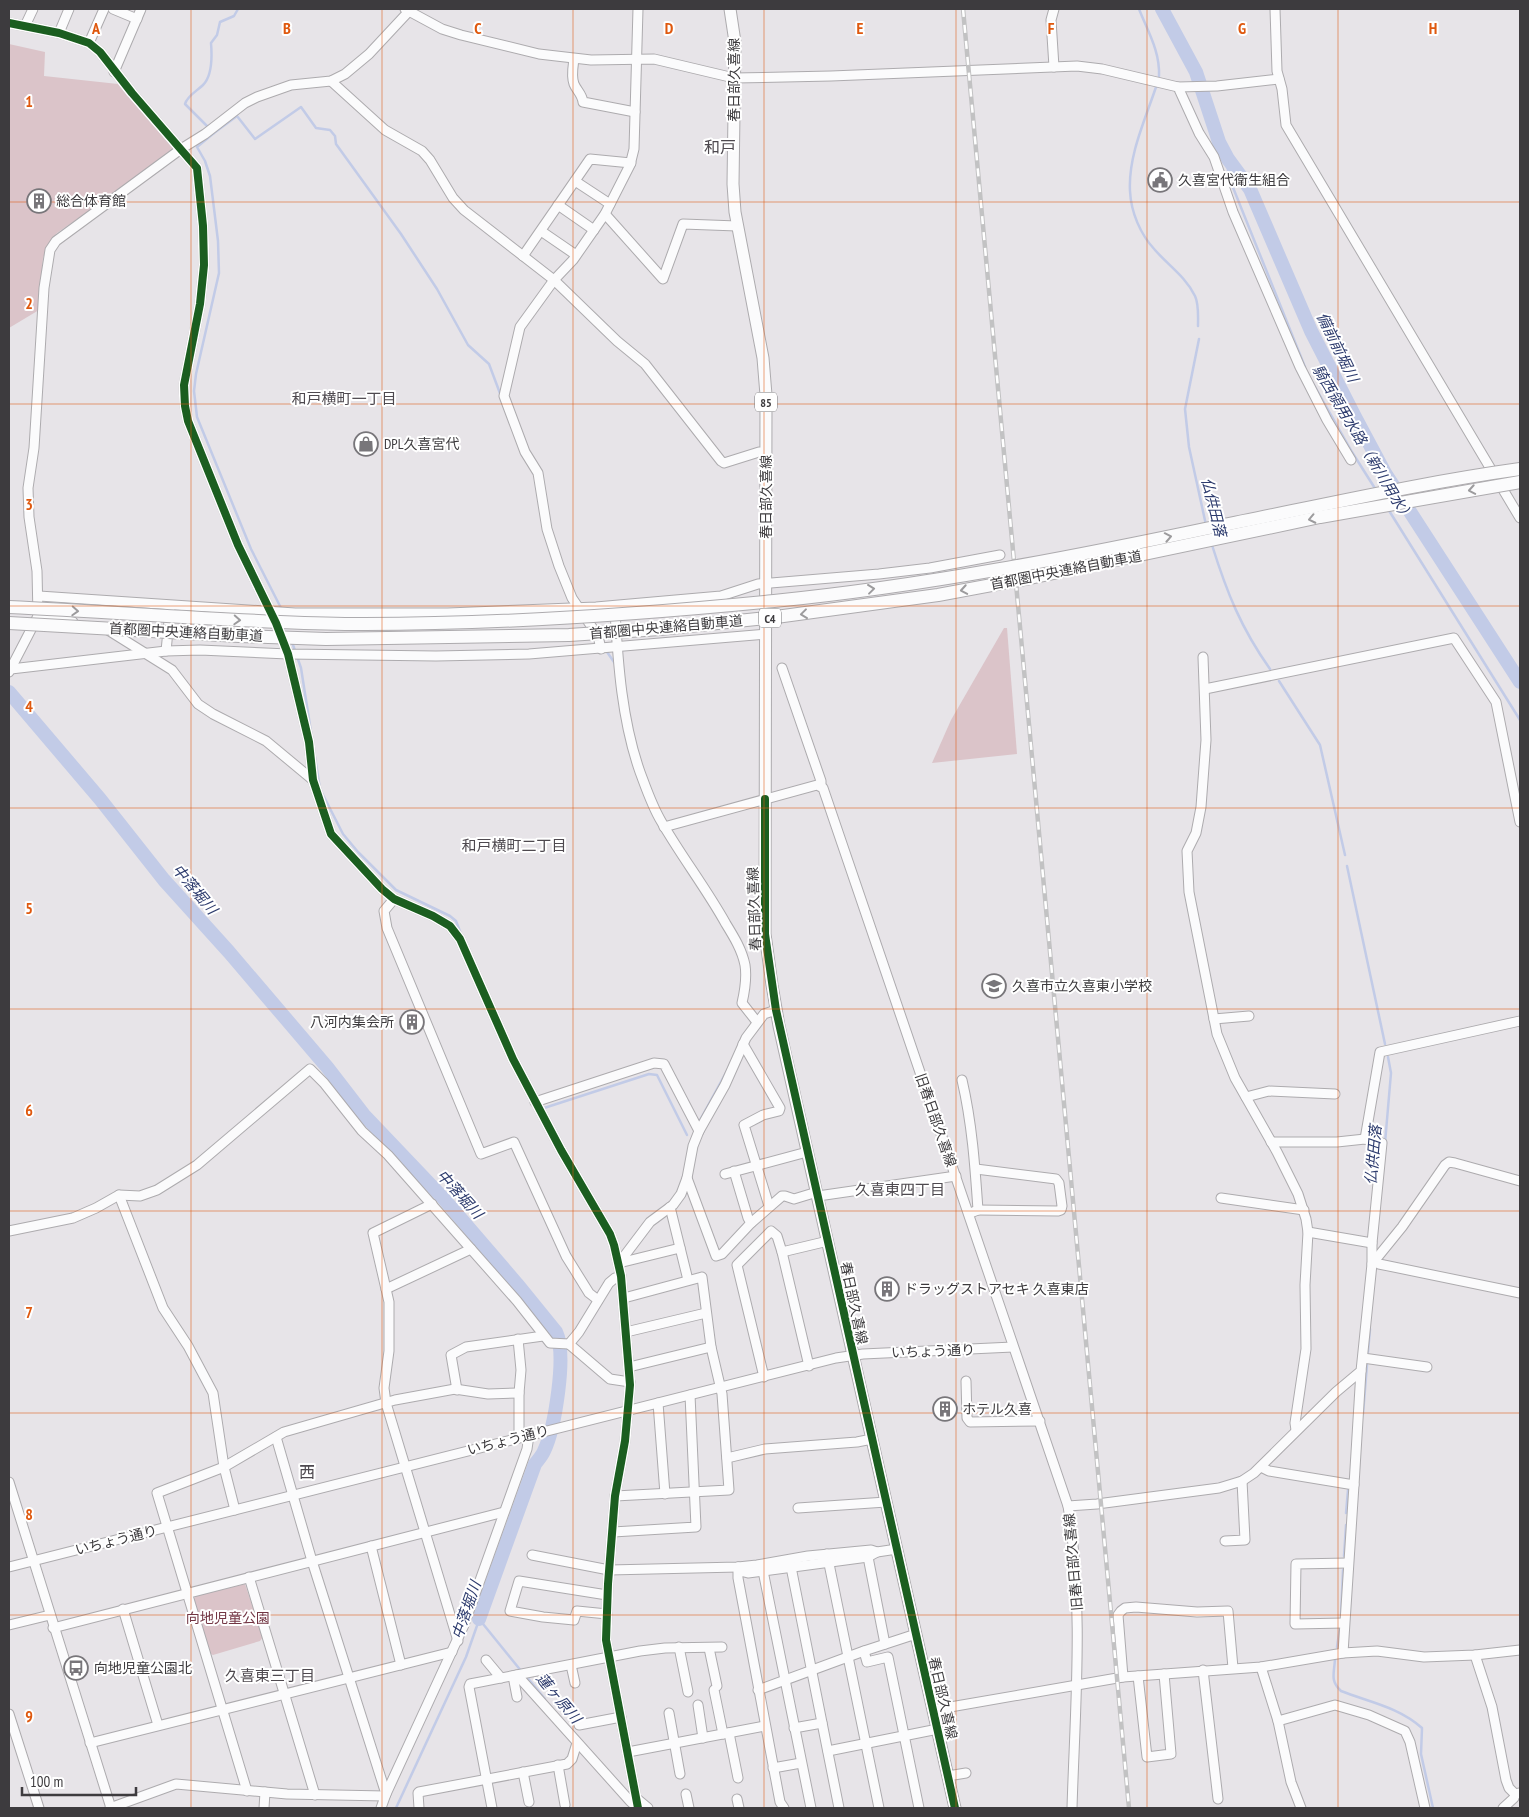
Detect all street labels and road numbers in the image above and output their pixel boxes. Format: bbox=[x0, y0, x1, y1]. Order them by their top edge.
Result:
street label: 春日部久喜線 bbox=[725, 38, 743, 122]
road number: 85 bbox=[755, 392, 777, 412]
street label: 春日部久喜線 bbox=[757, 455, 775, 539]
street label: 首都圏中央連絡自動車道 bbox=[989, 546, 1143, 594]
road number: C4 bbox=[759, 608, 781, 628]
street label: 首都圏中央連絡自動車道 bbox=[589, 611, 743, 643]
street label: 首都圏中央連絡自動車道 bbox=[109, 619, 263, 645]
street label: 春日部久喜線 bbox=[744, 867, 764, 951]
street label: 旧春日部久喜線 bbox=[912, 1071, 960, 1169]
street label: 春日部久喜線 bbox=[836, 1260, 872, 1346]
street label: いちょう通り bbox=[891, 1341, 975, 1361]
street label: いちょう通り bbox=[465, 1421, 551, 1459]
street label: 旧春日部久喜線 bbox=[1060, 1512, 1086, 1612]
street label: いちょう通り bbox=[73, 1521, 159, 1559]
street label: 春日部久喜線 bbox=[925, 1655, 961, 1741]

